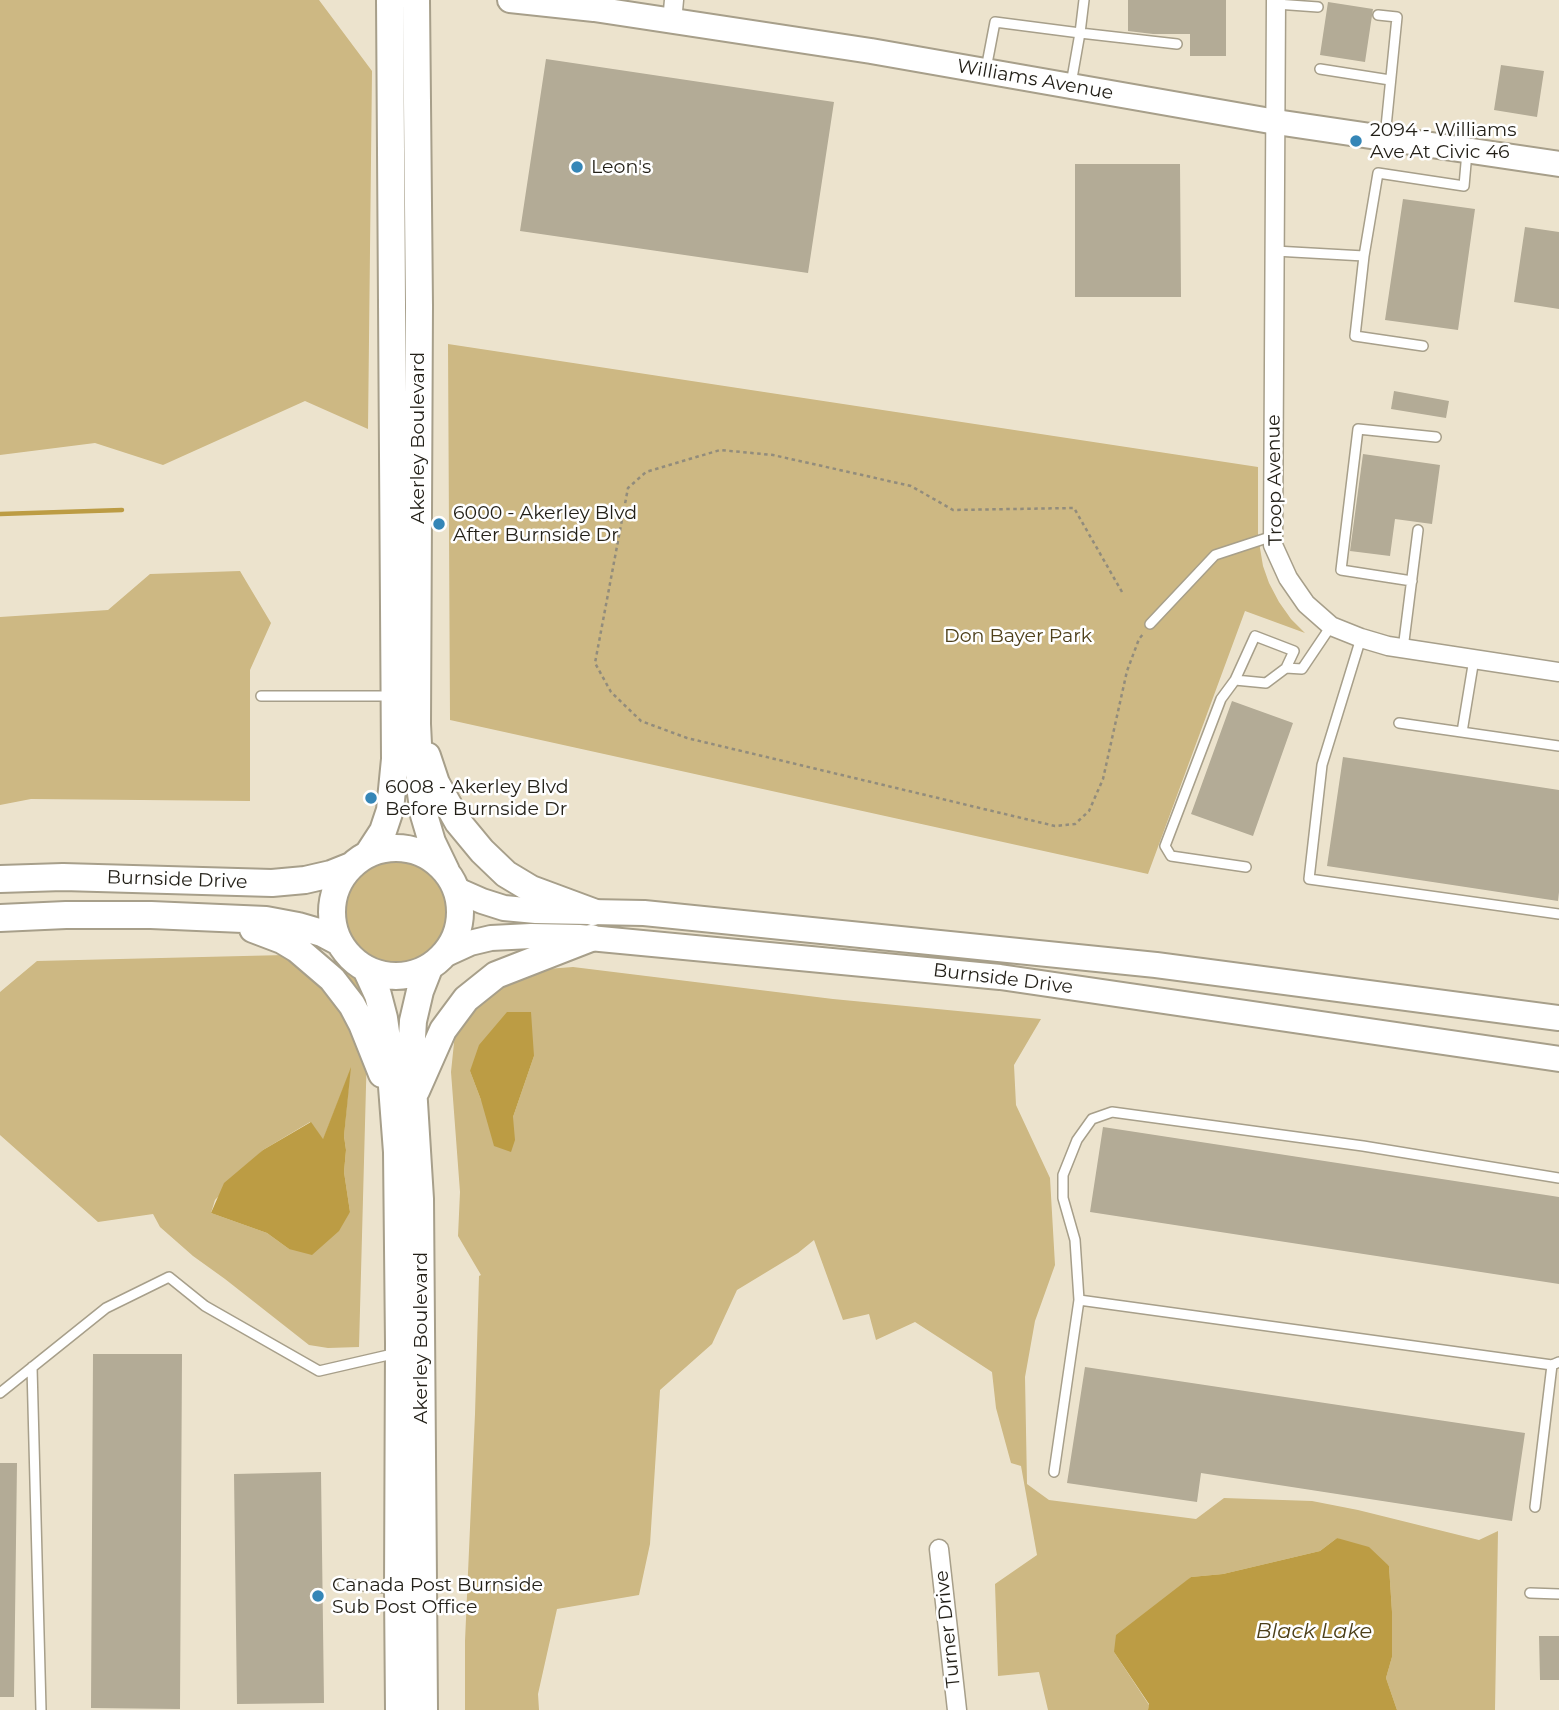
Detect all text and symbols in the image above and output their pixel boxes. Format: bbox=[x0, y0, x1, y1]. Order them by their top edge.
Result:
street label: Williams Avenue bbox=[955, 55, 1115, 105]
place label: 2094 - Williams Ave At Civic 46 bbox=[1370, 119, 1517, 163]
marker: 2094 - Williams Ave At Civic 46 bbox=[1348, 133, 1364, 149]
place label: Leon's bbox=[591, 156, 651, 178]
marker: Leon's bbox=[569, 159, 585, 175]
street label: Akerley Boulevard bbox=[407, 352, 429, 524]
street label: Troop Avenue bbox=[1262, 414, 1288, 546]
place label: 6000 - Akerley Blvd After Burnside Dr bbox=[453, 502, 637, 546]
marker: 6000 - Akerley Blvd After Burnside Dr bbox=[431, 516, 447, 532]
park label: Don Bayer Park bbox=[944, 625, 1092, 647]
place label: 6008 - Akerley Blvd Before Burnside Dr bbox=[385, 776, 569, 820]
marker: 6008 - Akerley Blvd Before Burnside Dr bbox=[363, 790, 379, 806]
street label: Burnside Drive bbox=[106, 866, 248, 894]
street label: Burnside Drive bbox=[932, 959, 1074, 999]
street label: Akerley Boulevard bbox=[410, 1252, 432, 1424]
street label: Turner Drive bbox=[931, 1569, 965, 1689]
place label: Canada Post Burnside Sub Post Office bbox=[332, 1574, 543, 1618]
marker: Canada Post Burnside Sub Post Office bbox=[310, 1588, 326, 1604]
water label: Black Lake bbox=[1256, 1619, 1372, 1645]

